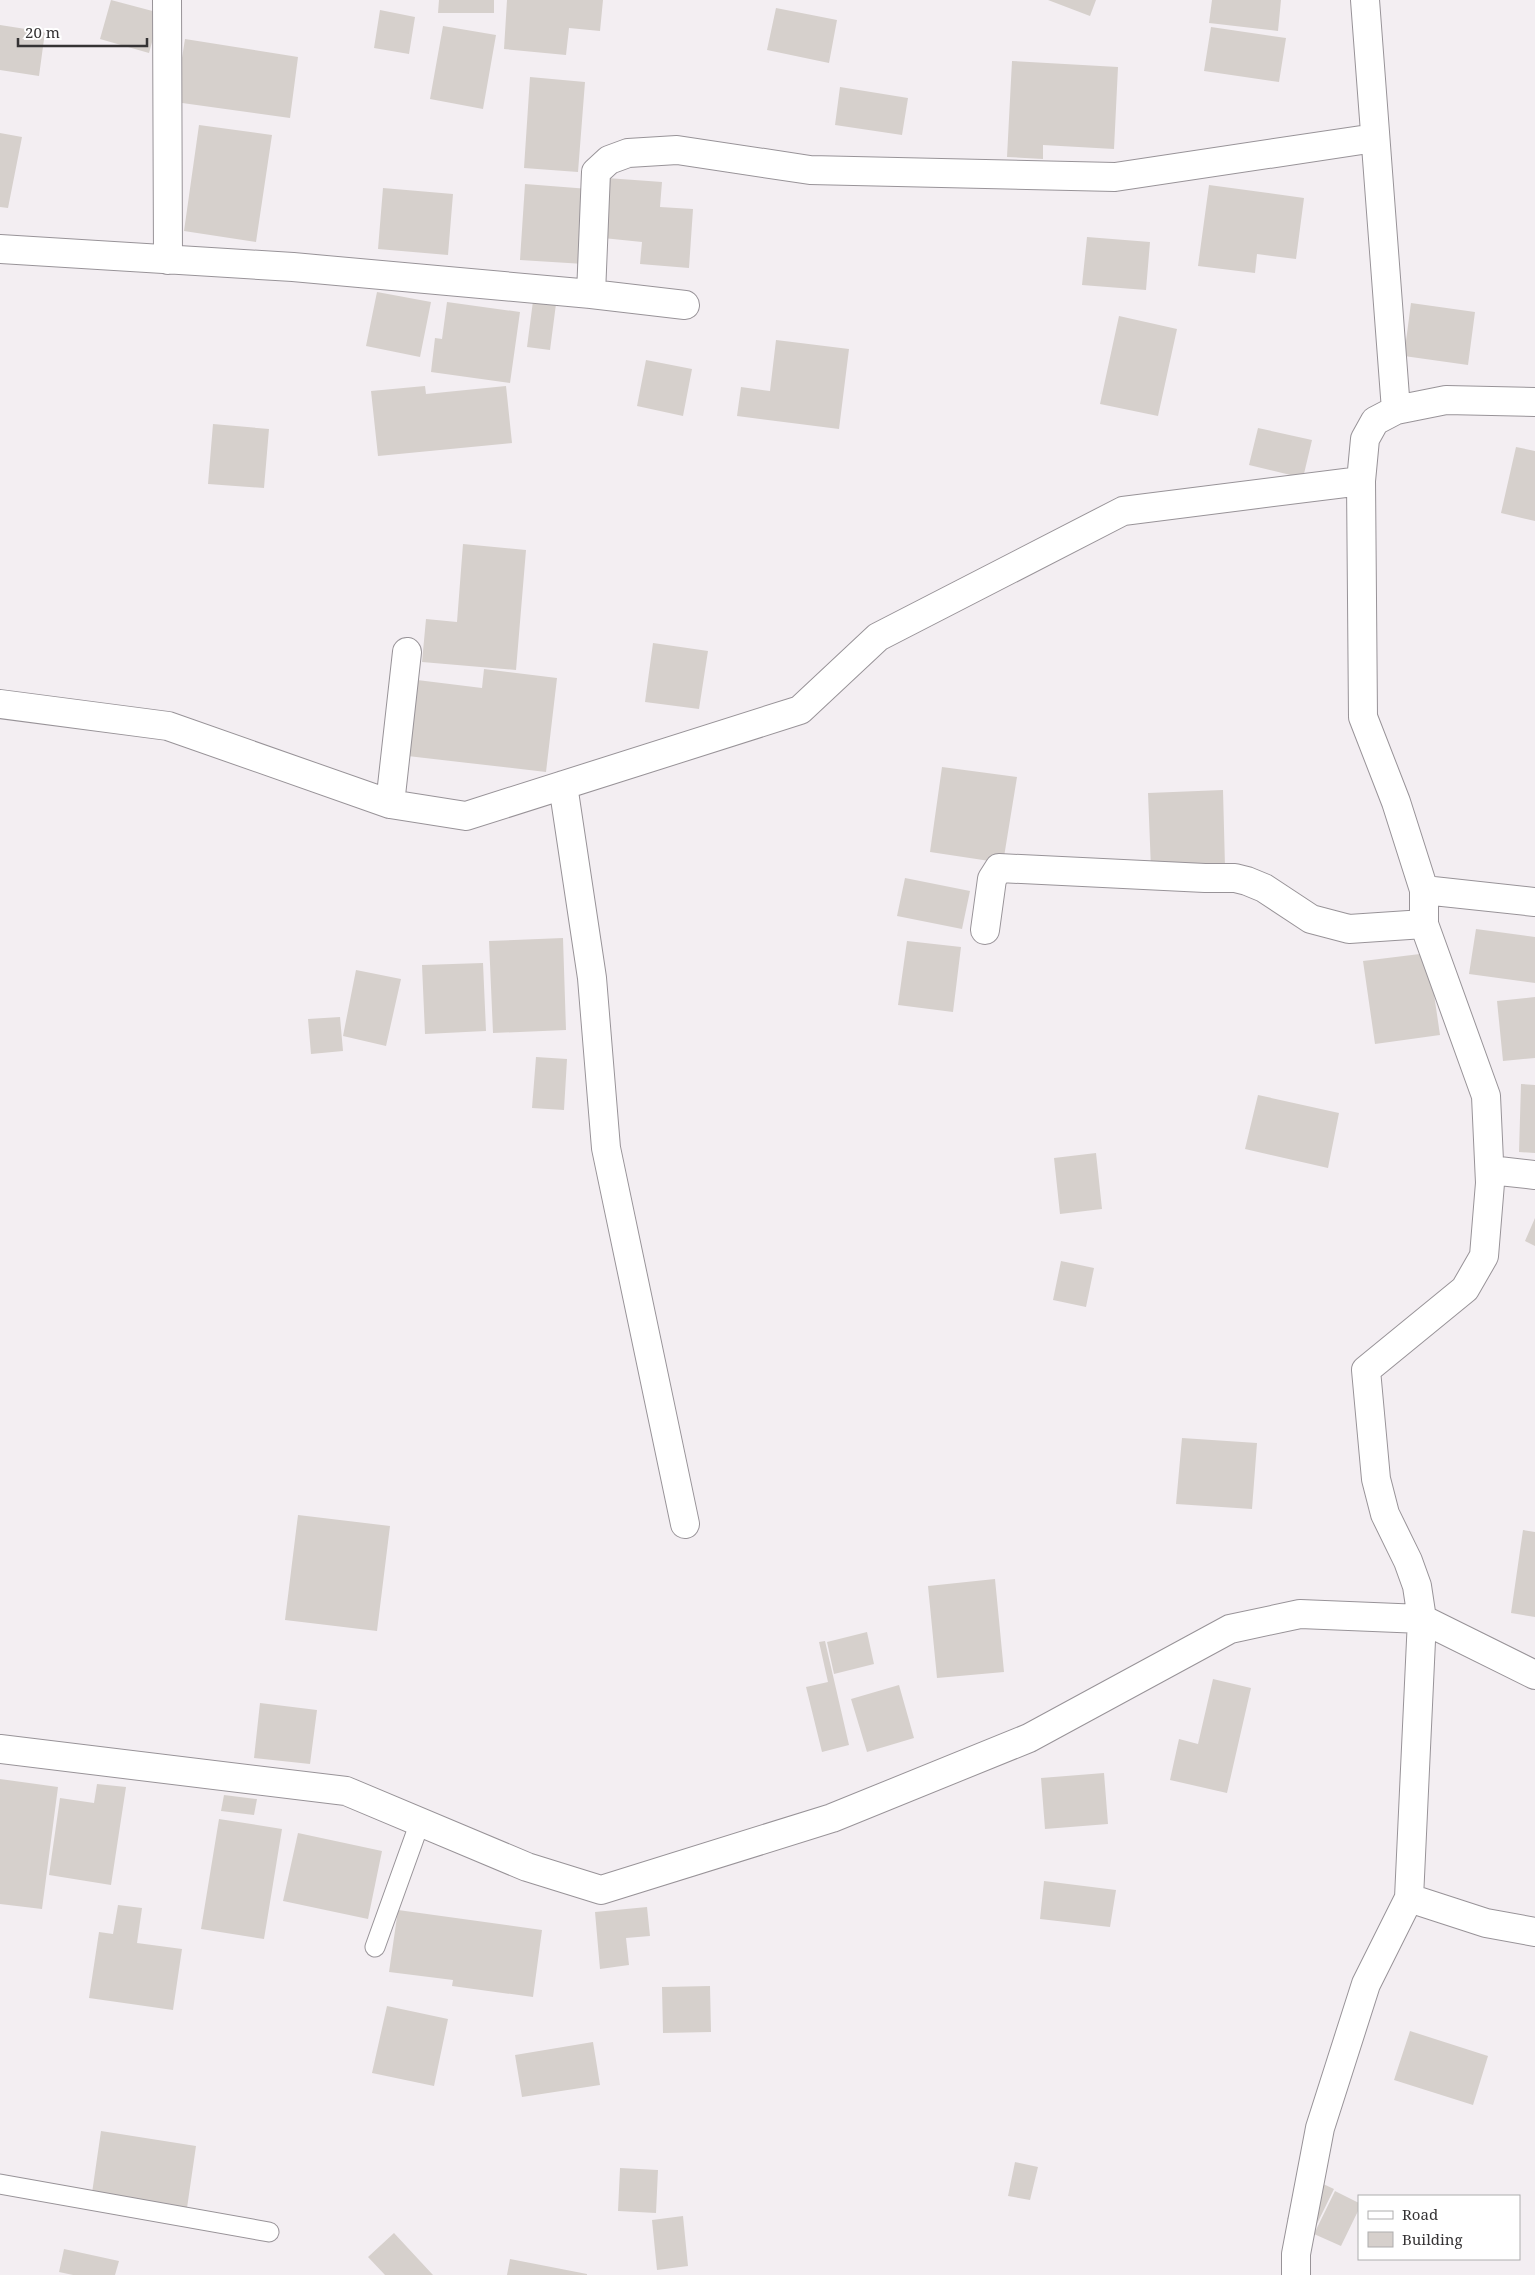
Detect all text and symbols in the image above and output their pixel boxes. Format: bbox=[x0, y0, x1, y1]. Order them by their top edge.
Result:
scale bar bbox=[18, 15, 146, 47]
text: 20 m bbox=[25, 22, 60, 42]
legend bbox=[1358, 2195, 1520, 2260]
text: Road bbox=[1402, 2204, 1438, 2224]
text: Building bbox=[1402, 2229, 1463, 2249]

